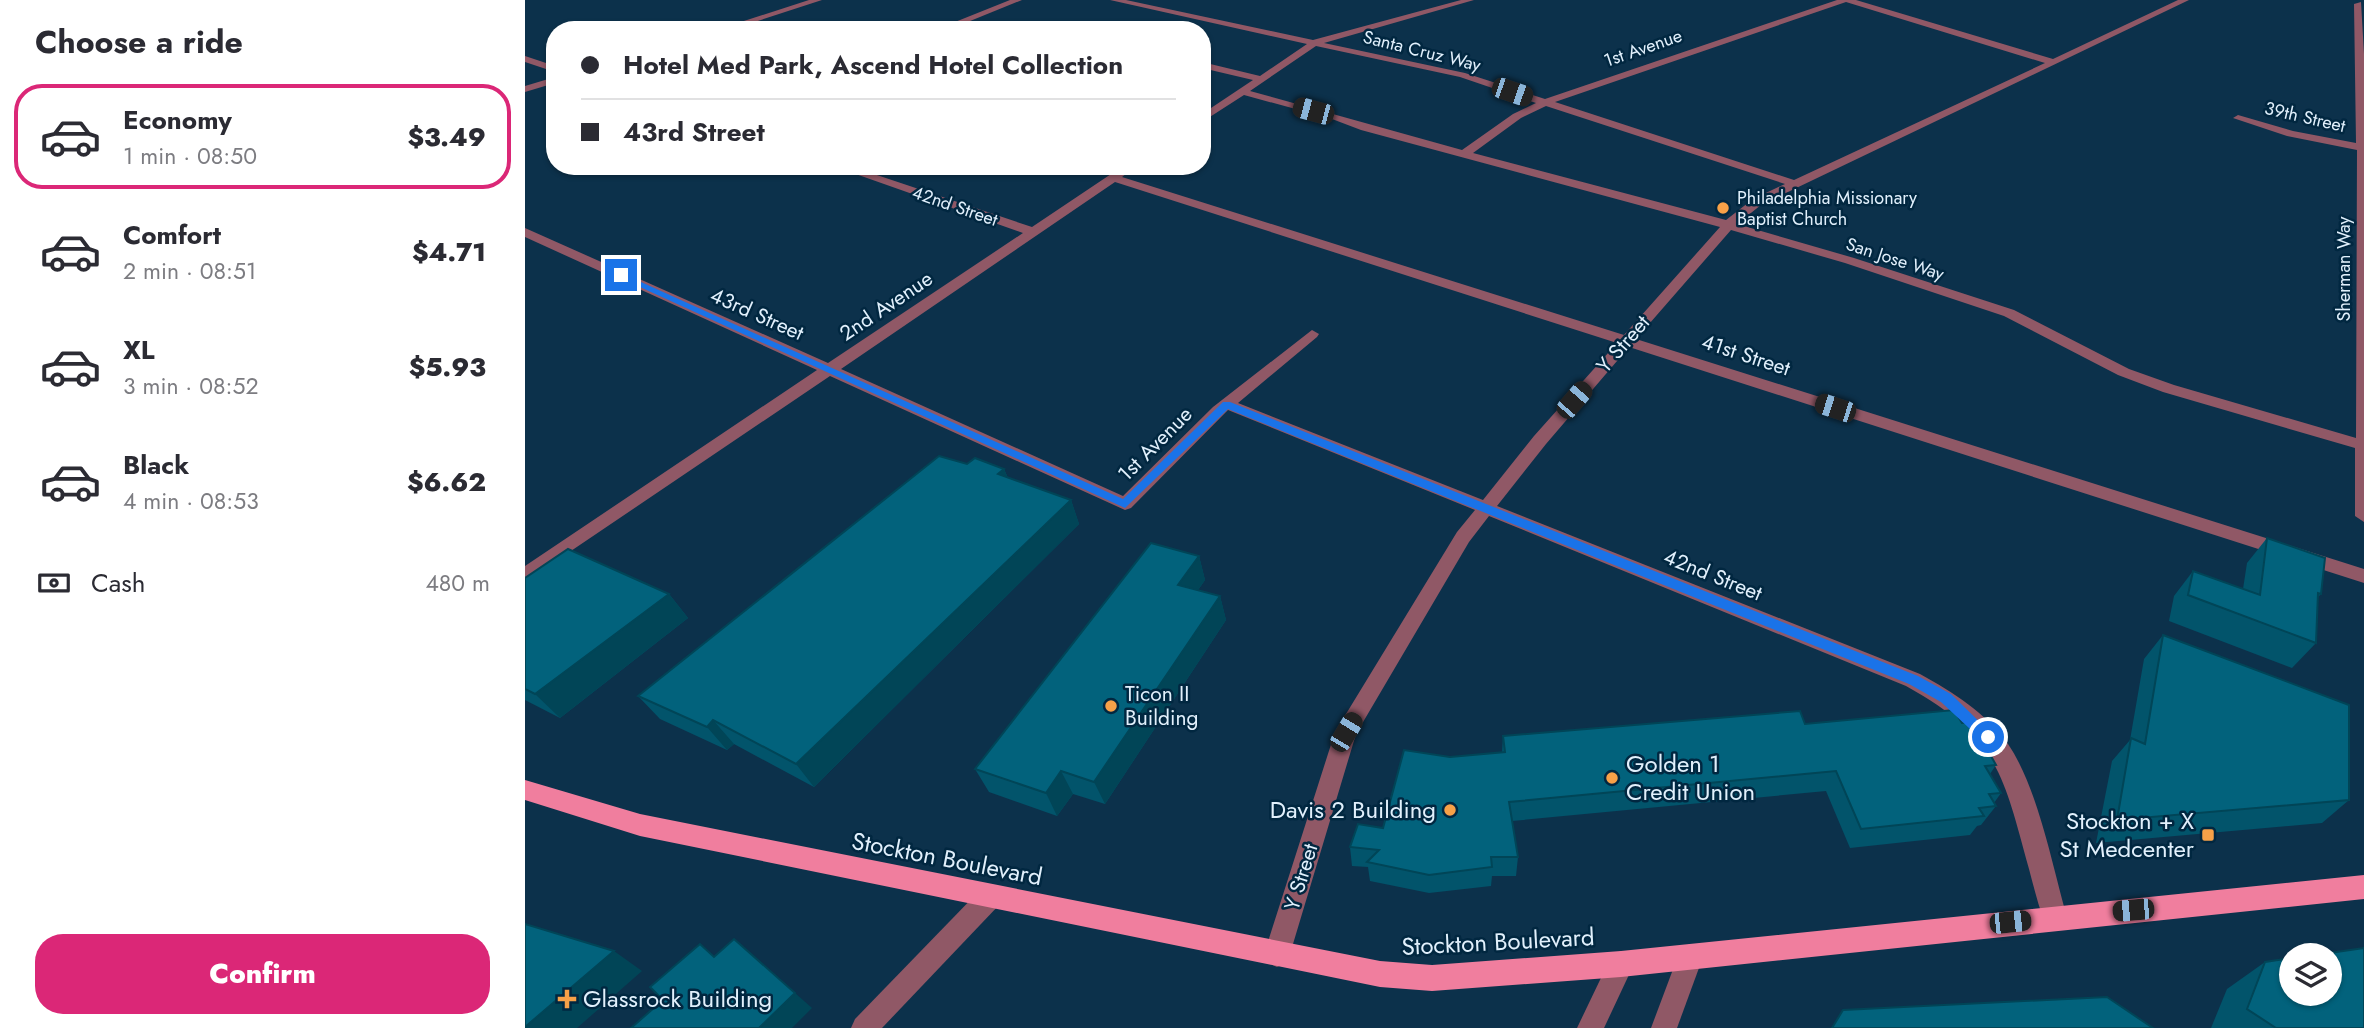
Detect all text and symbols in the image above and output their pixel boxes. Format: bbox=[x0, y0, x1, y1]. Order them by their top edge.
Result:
text: Choose a ride bbox=[35, 19, 243, 65]
street label: 1st Avenue bbox=[1600, 22, 1686, 74]
street label: Santa Cruz Way bbox=[1360, 24, 1484, 78]
text: Hotel Med Park, Ascend Hotel Collection bbox=[623, 46, 1123, 84]
car bbox=[1489, 75, 1536, 109]
car bbox=[1290, 95, 1337, 127]
street label: 39th Street bbox=[2262, 95, 2349, 139]
text: Economy bbox=[123, 101, 232, 139]
icon: car bbox=[39, 105, 102, 168]
text: 43rd Street bbox=[623, 113, 765, 151]
text: $3.49 bbox=[407, 118, 486, 156]
text: 1 min · 08:50 bbox=[123, 139, 257, 173]
street label: 42nd Street bbox=[909, 179, 1002, 233]
place label: Philadelphia Missionary Baptist Church bbox=[1737, 185, 1917, 232]
marker: Philadelphia Missionary Baptist Church bbox=[1715, 200, 1731, 216]
text: Comfort bbox=[123, 216, 221, 254]
street label: Sherman Way bbox=[2331, 217, 2357, 321]
icon: car bbox=[39, 220, 102, 283]
street label: San Jose Way bbox=[1843, 231, 1948, 287]
text: $4.71 bbox=[412, 233, 486, 271]
text: 2 min · 08:51 bbox=[123, 254, 256, 288]
route end bbox=[605, 259, 637, 291]
street label: 2nd Avenue bbox=[833, 264, 939, 348]
street label: 43rd Street bbox=[706, 280, 808, 348]
street label: Y Street bbox=[1589, 308, 1657, 380]
street label: 41st Street bbox=[1698, 327, 1794, 383]
text: XL bbox=[123, 331, 155, 369]
icon: car bbox=[39, 335, 102, 398]
text: $5.93 bbox=[409, 348, 486, 386]
text: 3 min · 08:52 bbox=[123, 369, 258, 403]
car bbox=[1553, 377, 1596, 423]
car bbox=[1812, 392, 1859, 424]
street label: 1st Avenue bbox=[1111, 400, 1199, 488]
text: Black bbox=[123, 446, 189, 484]
icon: car bbox=[39, 450, 102, 513]
text: $6.62 bbox=[407, 463, 486, 501]
text: 4 min · 08:53 bbox=[123, 484, 259, 518]
street label: 42nd Street bbox=[1659, 542, 1767, 608]
icon: cash bbox=[35, 564, 73, 602]
text: Cash bbox=[91, 564, 145, 602]
text: 480 m bbox=[425, 566, 490, 600]
place label: Ticon II Building bbox=[1125, 679, 1198, 733]
marker: Ticon II Building bbox=[1103, 698, 1119, 714]
car bbox=[1327, 709, 1366, 755]
route start bbox=[1972, 721, 2004, 753]
place label: Golden 1 Credit Union bbox=[1626, 746, 1755, 809]
marker: Golden 1 Credit Union bbox=[1604, 770, 1620, 786]
place label: Davis 2 Building bbox=[1270, 792, 1436, 827]
marker: Davis 2 Building bbox=[1442, 802, 1458, 818]
place label: Stockton + X St Medcenter bbox=[2060, 803, 2195, 866]
street label: Stockton Boulevard bbox=[849, 823, 1045, 894]
marker: Stockton + X St Medcenter bbox=[2200, 827, 2216, 843]
street label: Y Street bbox=[1277, 840, 1325, 914]
car bbox=[2112, 898, 2155, 922]
car bbox=[1989, 909, 2032, 935]
street label: Stockton Boulevard bbox=[1401, 919, 1595, 964]
button: Confirm bbox=[35, 934, 490, 1014]
map controls bbox=[2279, 943, 2342, 1006]
button: layers bbox=[2279, 943, 2342, 1006]
place label: Glassrock Building bbox=[583, 981, 772, 1016]
marker: Glassrock Building bbox=[557, 989, 577, 1009]

